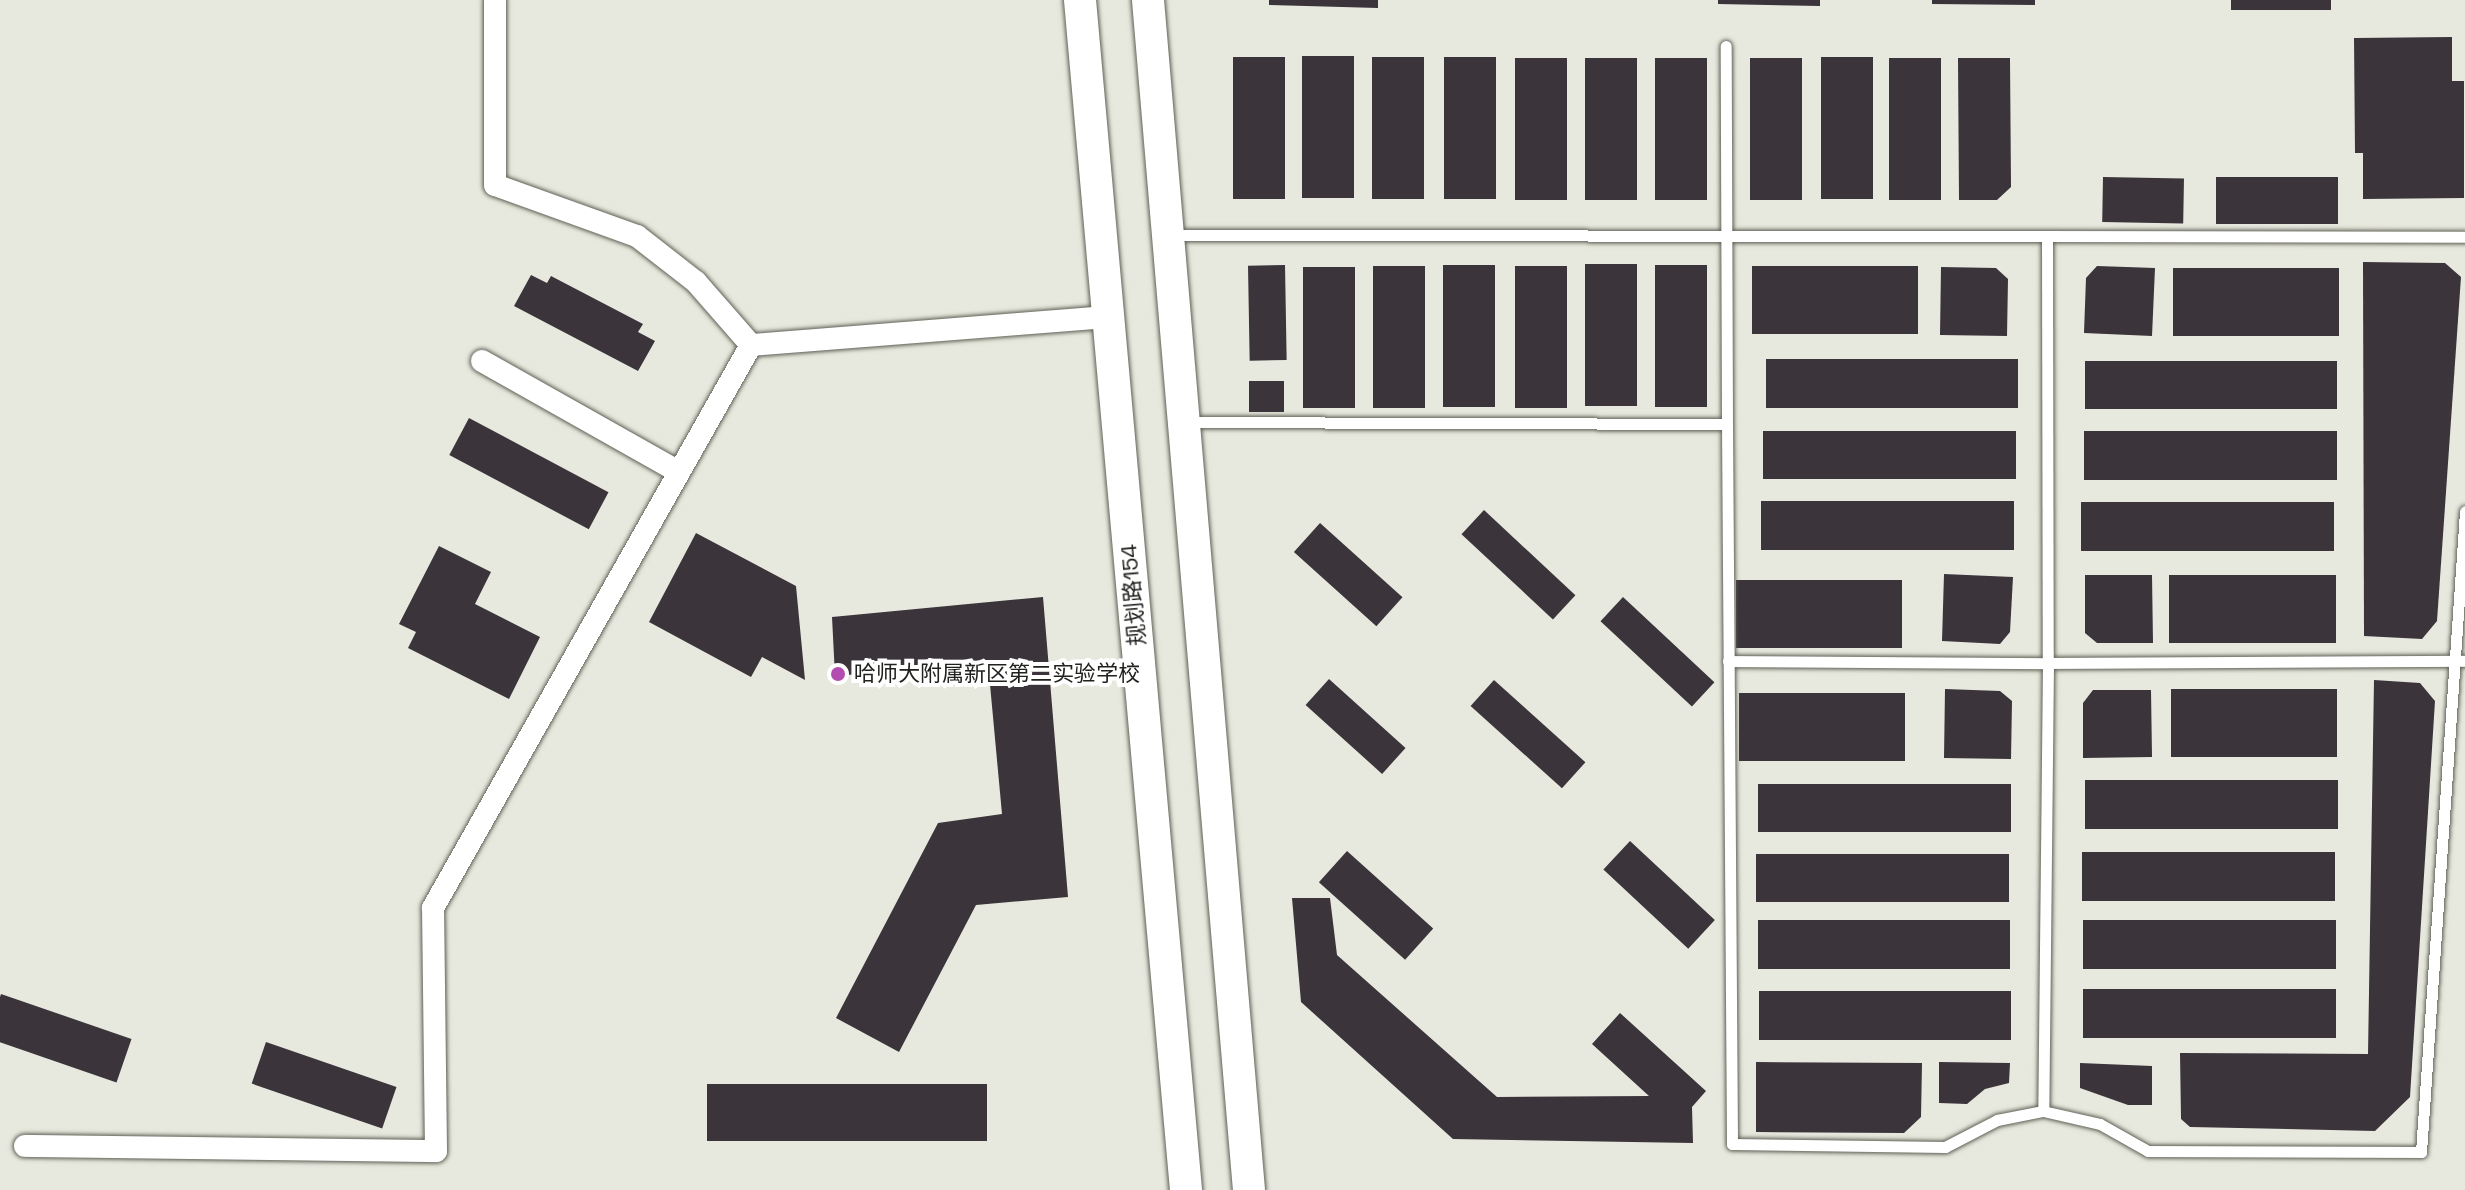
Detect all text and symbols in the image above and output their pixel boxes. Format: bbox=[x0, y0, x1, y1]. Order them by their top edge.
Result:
street label: 规划路154 bbox=[1115, 543, 1151, 647]
place label: 哈师大附属新区第二实验学校 bbox=[854, 661, 1140, 687]
marker: 哈师大附属新区第二实验学校 bbox=[829, 665, 847, 683]

